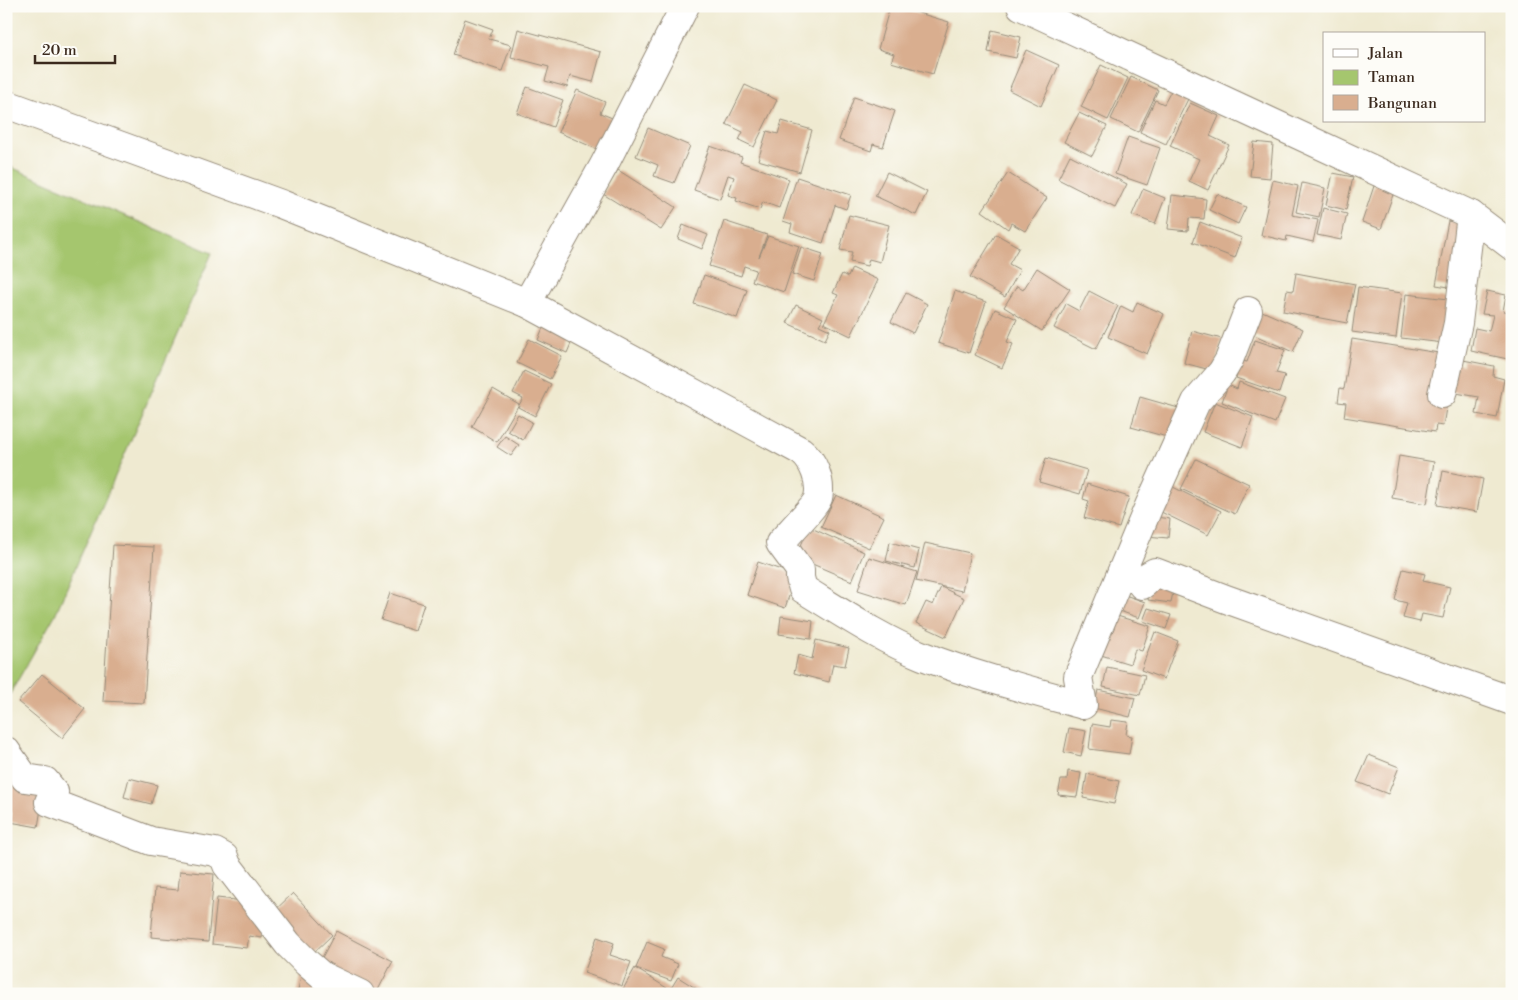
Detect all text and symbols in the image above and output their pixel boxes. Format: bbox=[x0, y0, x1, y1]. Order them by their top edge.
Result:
scale bar bbox=[35, 32, 115, 64]
legend bbox=[1323, 32, 1486, 122]
text: 20 m bbox=[42, 41, 77, 60]
text: Jalan bbox=[1367, 44, 1403, 63]
text: Taman bbox=[1368, 68, 1415, 87]
text: Bangunan bbox=[1367, 94, 1437, 113]

